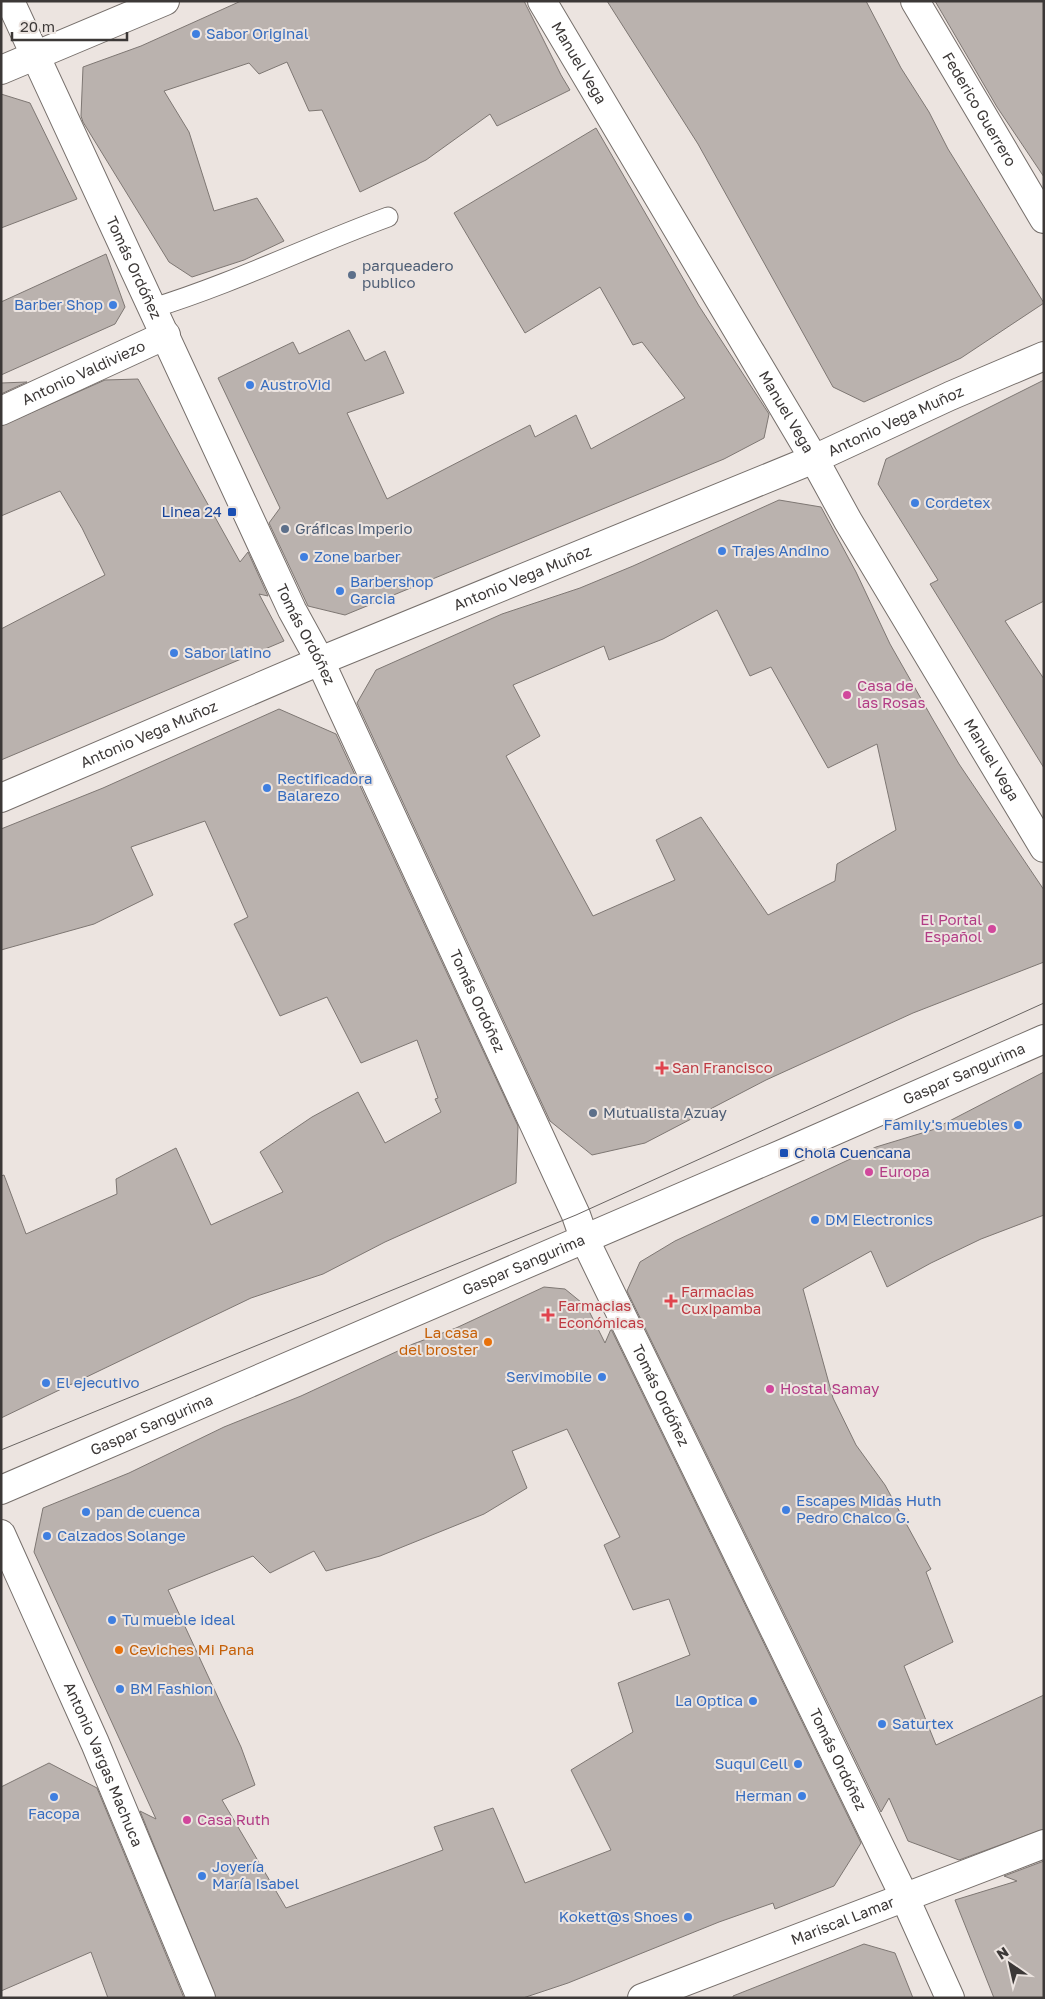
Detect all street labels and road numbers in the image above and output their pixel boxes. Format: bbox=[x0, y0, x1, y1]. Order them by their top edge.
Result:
street label: Manuel Vega bbox=[548, 18, 611, 107]
street label: Federico Guerrero bbox=[939, 49, 1021, 169]
street label: Tomás Ordóñez bbox=[103, 213, 166, 322]
street label: Antonio Valdiviezo bbox=[19, 336, 148, 408]
street label: Manuel Vega bbox=[756, 367, 818, 456]
street label: Antonio Vega Muñoz bbox=[825, 381, 966, 459]
street label: Antonio Vega Muñoz bbox=[451, 541, 594, 613]
street label: Tomás Ordóñez bbox=[273, 581, 340, 688]
street label: Antonio Vega Muñoz bbox=[77, 696, 220, 771]
street label: Manuel Vega bbox=[961, 715, 1024, 804]
street label: Tomás Ordóñez bbox=[447, 947, 510, 1055]
street label: Gaspar Sangurima bbox=[900, 1038, 1028, 1108]
street label: Gaspar Sangurima bbox=[459, 1230, 587, 1298]
street label: Tomás Ordóñez bbox=[629, 1341, 694, 1449]
street label: Gaspar Sangurima bbox=[87, 1390, 215, 1459]
street label: Antonio Vargas Machuca bbox=[61, 1679, 147, 1849]
street label: Tomás Ordóñez bbox=[806, 1705, 871, 1813]
street label: Mariscal Lamar bbox=[788, 1892, 897, 1948]

